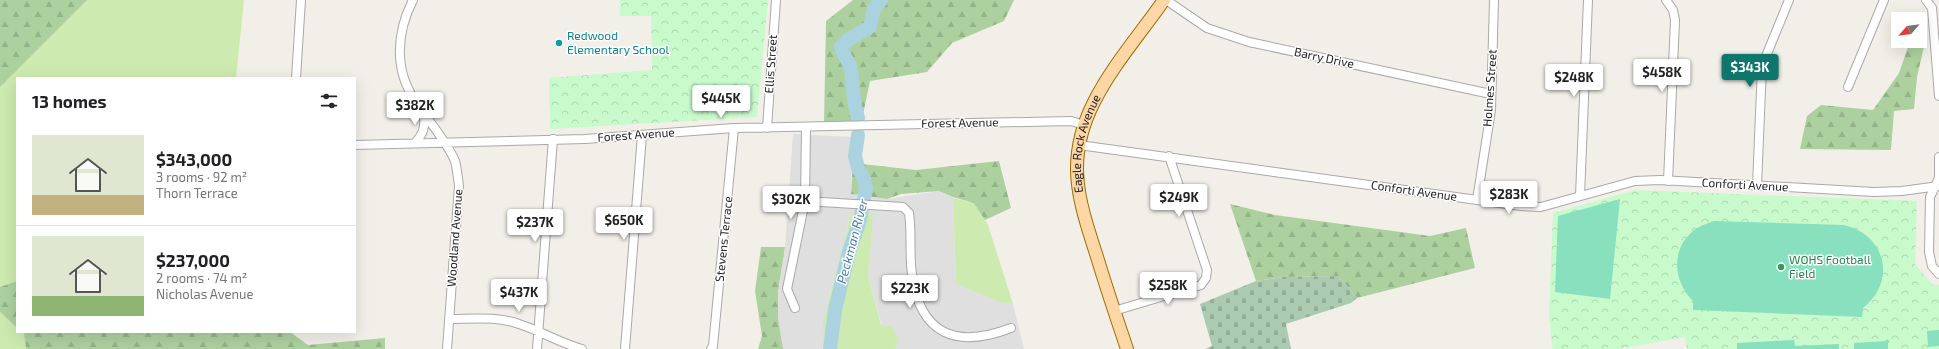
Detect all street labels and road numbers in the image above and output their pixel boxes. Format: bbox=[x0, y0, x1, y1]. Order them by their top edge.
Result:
street label: Ellis Street bbox=[761, 34, 779, 94]
street label: Barry Drive bbox=[1293, 44, 1355, 70]
street label: Holmes Street bbox=[1479, 48, 1499, 127]
street label: Eagle Rock Avenue bbox=[1069, 92, 1103, 194]
street label: Forest Avenue bbox=[921, 114, 999, 130]
street label: Forest Avenue bbox=[597, 124, 675, 144]
street label: Conforti Avenue bbox=[1701, 175, 1789, 193]
street label: Conforti Avenue bbox=[1370, 177, 1458, 203]
street label: Woodland Avenue bbox=[444, 188, 464, 287]
street label: Stevens Terrace bbox=[712, 195, 734, 283]

